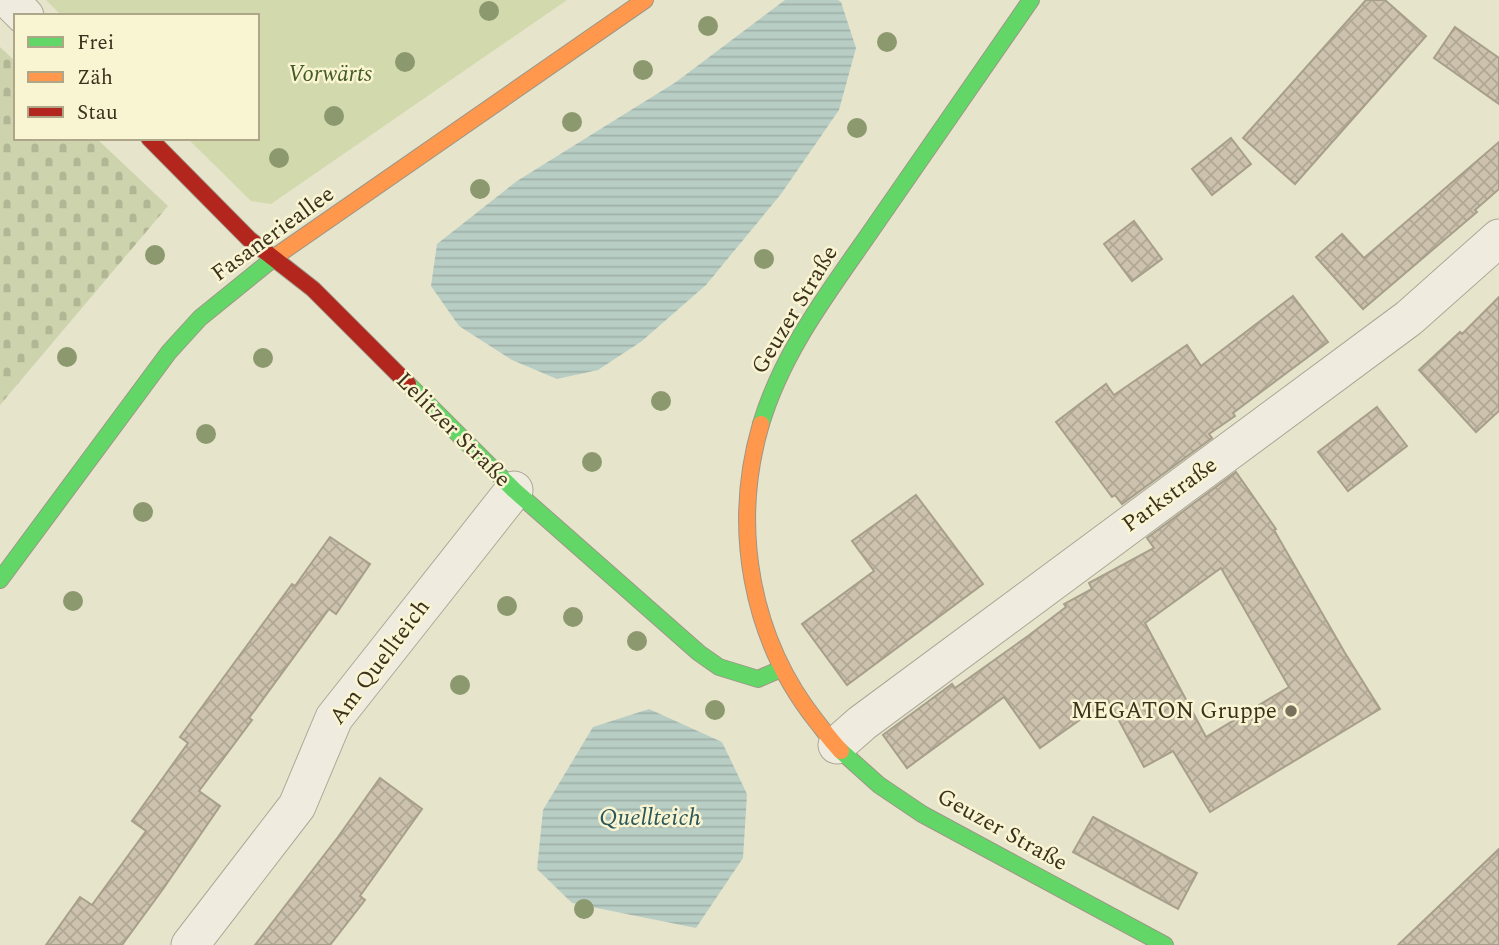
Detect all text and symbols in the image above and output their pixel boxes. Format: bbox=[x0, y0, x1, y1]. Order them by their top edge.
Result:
legend bbox=[14, 14, 259, 140]
text: Frei bbox=[77, 27, 114, 59]
park label: Vorwärts bbox=[288, 57, 372, 92]
text: Zäh bbox=[77, 62, 113, 94]
text: Stau bbox=[77, 97, 118, 129]
street label: Fasanerieallee bbox=[204, 177, 342, 291]
street label: Geuzer Straße bbox=[743, 239, 847, 381]
street label: Lelitzer Straße bbox=[387, 364, 519, 496]
street label: Parkstraße bbox=[1115, 448, 1225, 542]
street label: Am Quellteich bbox=[321, 592, 439, 732]
place label: MEGATON Gruppe bbox=[1071, 694, 1277, 729]
marker: MEGATON Gruppe bbox=[1283, 703, 1299, 719]
street label: Geuzer Straße bbox=[930, 780, 1074, 880]
water label: Quellteich bbox=[599, 800, 701, 836]

